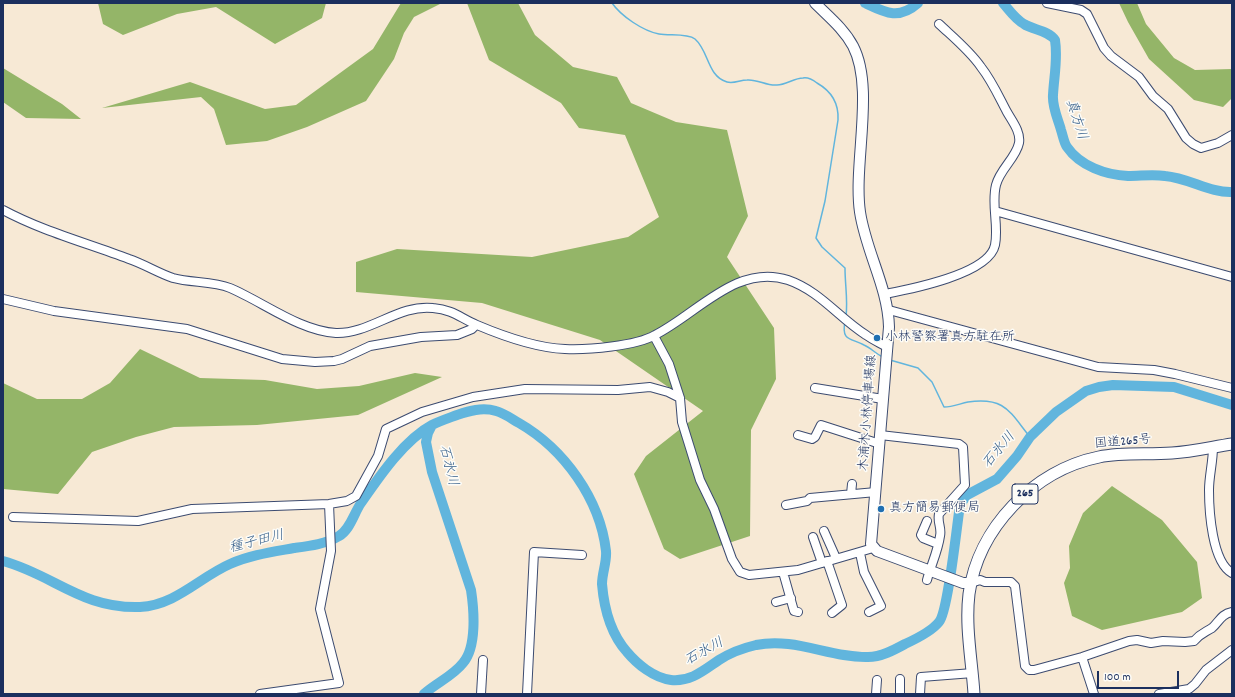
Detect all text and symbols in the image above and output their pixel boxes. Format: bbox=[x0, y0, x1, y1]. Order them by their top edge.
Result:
water label: 真方川 bbox=[1061, 97, 1089, 143]
place label: 小林警察署真方駐在所 bbox=[885, 330, 1015, 346]
marker: 小林警察署真方駐在所 bbox=[872, 333, 882, 343]
street label: 木浦木小林停車場線 bbox=[857, 354, 881, 472]
water label: 石氷川 bbox=[980, 430, 1020, 472]
street label: 国道265号 bbox=[1094, 433, 1152, 453]
water label: 石氷川 bbox=[434, 444, 460, 488]
road number: 265 bbox=[1012, 484, 1038, 504]
place label: 真方簡易郵便局 bbox=[889, 501, 980, 517]
marker: 真方簡易郵便局 bbox=[876, 504, 886, 514]
water label: 種子田川 bbox=[228, 528, 286, 558]
water label: 石氷川 bbox=[683, 635, 727, 671]
scale bar bbox=[1099, 663, 1181, 689]
text: 100 m bbox=[1104, 669, 1131, 686]

